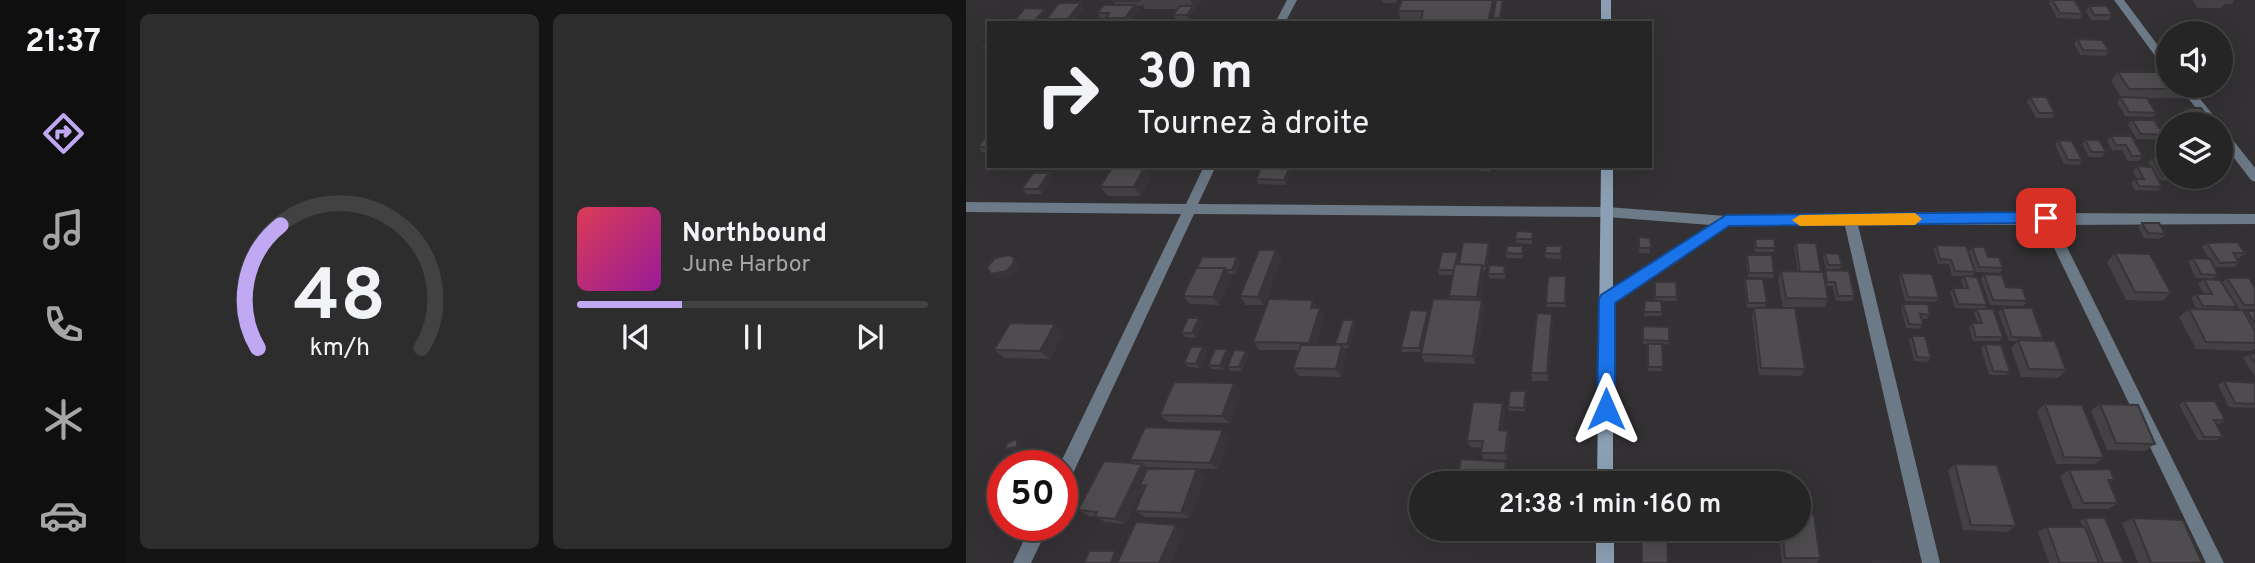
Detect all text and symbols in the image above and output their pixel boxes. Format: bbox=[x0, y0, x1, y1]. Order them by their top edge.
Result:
map controls bbox=[2156, 21, 2233, 189]
button: sound bbox=[2156, 21, 2233, 98]
text: 21:37 bbox=[25, 23, 101, 63]
text: 30 m bbox=[1137, 44, 1253, 106]
icon: right bbox=[1022, 49, 1113, 140]
text: Tournez à droite bbox=[1137, 105, 1369, 145]
icon: directions bbox=[39, 109, 88, 158]
button: layers bbox=[2156, 112, 2233, 189]
pin bbox=[2016, 188, 2076, 248]
icon: arrive bbox=[2027, 199, 2065, 237]
icon: music bbox=[39, 205, 88, 254]
text: Northbound bbox=[682, 218, 827, 251]
text: June Harbor bbox=[682, 251, 810, 280]
text: 48 bbox=[293, 254, 386, 346]
icon: phone bbox=[39, 300, 88, 349]
icon: previous bbox=[617, 318, 655, 356]
icon: pause bbox=[734, 318, 772, 356]
icon: next bbox=[851, 318, 889, 356]
text: km/h bbox=[309, 332, 370, 364]
position arrow bbox=[1569, 372, 1643, 446]
icon: climate bbox=[39, 395, 88, 444]
speed limit sign: 50 bbox=[987, 450, 1078, 541]
text: 21:38 · 1 min · 160 m bbox=[1499, 489, 1721, 522]
icon: car bbox=[39, 491, 88, 540]

